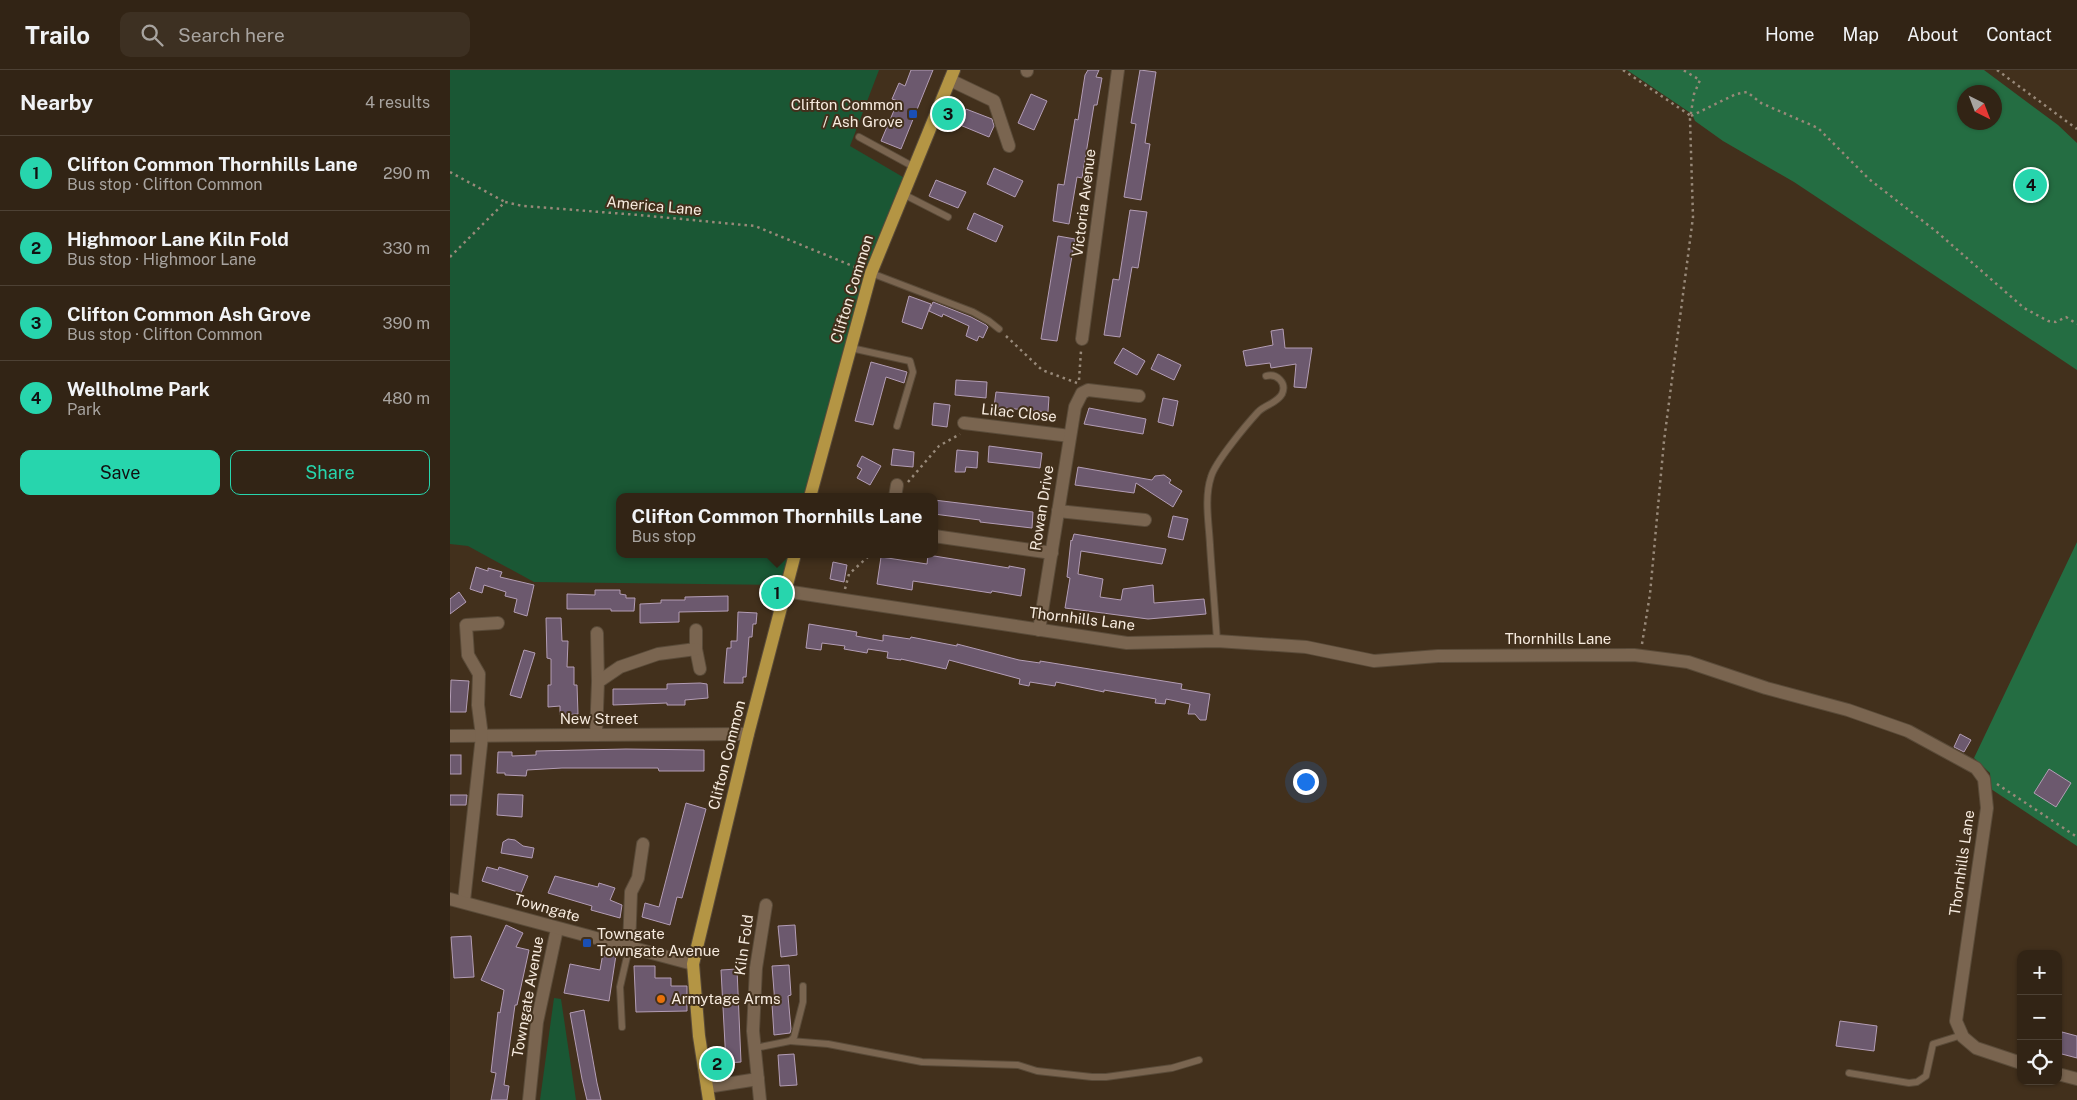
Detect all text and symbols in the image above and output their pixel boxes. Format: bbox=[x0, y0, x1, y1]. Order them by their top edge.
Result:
search box bbox=[120, 12, 470, 57]
text: Trailo bbox=[25, 21, 90, 49]
icon: search bbox=[138, 21, 166, 49]
text: Search here bbox=[178, 24, 285, 46]
text: Home bbox=[1765, 24, 1815, 45]
text: Map bbox=[1843, 24, 1879, 45]
text: About bbox=[1907, 24, 1958, 45]
text: Contact bbox=[1986, 24, 2052, 45]
north arrow bbox=[1957, 85, 2002, 130]
text: Nearby bbox=[20, 90, 93, 115]
text: 4 results bbox=[365, 93, 430, 112]
pin: 3 bbox=[932, 95, 964, 133]
place label: Clifton Common / Ash Grove bbox=[791, 96, 903, 130]
marker: Clifton Common / Ash Grove bbox=[907, 108, 919, 120]
street label: Victoria Avenue bbox=[1068, 148, 1099, 258]
text: Clifton Common Thornhills Lane bbox=[67, 153, 358, 175]
text: 1 bbox=[33, 164, 39, 183]
text: 290 m bbox=[383, 164, 430, 183]
pin: 4 bbox=[2015, 166, 2047, 204]
text: Bus stop · Clifton Common bbox=[67, 175, 262, 194]
street label: America Lane bbox=[606, 193, 702, 218]
text: Highmoor Lane Kiln Fold bbox=[67, 228, 289, 250]
street label: Clifton Common bbox=[827, 233, 876, 345]
text: 2 bbox=[31, 239, 41, 258]
text: 330 m bbox=[383, 239, 430, 258]
text: Bus stop · Highmoor Lane bbox=[67, 250, 256, 269]
text: Clifton Common Ash Grove bbox=[67, 303, 311, 325]
text: 3 bbox=[31, 314, 41, 333]
text: 390 m bbox=[383, 314, 430, 333]
text: Bus stop · Clifton Common bbox=[67, 325, 262, 344]
text: Wellholme Park bbox=[67, 378, 210, 400]
text: 4 bbox=[31, 389, 41, 408]
text: 480 m bbox=[382, 389, 430, 408]
text: Park bbox=[67, 400, 101, 419]
street label: Lilac Close bbox=[980, 400, 1058, 425]
button: Save bbox=[20, 450, 220, 495]
button: Share bbox=[230, 450, 430, 495]
street label: Rowan Drive bbox=[1026, 464, 1057, 552]
popup bbox=[616, 493, 938, 558]
text: Clifton Common Thornhills Lane bbox=[632, 505, 922, 527]
text: Bus stop bbox=[632, 527, 696, 546]
pin: 1 bbox=[761, 574, 793, 612]
street label: Thornhills Lane bbox=[1028, 604, 1136, 633]
street label: Thornhills Lane bbox=[1505, 630, 1611, 647]
street label: Clifton Common bbox=[705, 698, 748, 811]
street label: New Street bbox=[560, 710, 639, 727]
your location bbox=[1293, 769, 1319, 795]
street label: Thornhills Lane bbox=[1946, 809, 1977, 917]
street label: Towngate bbox=[512, 890, 582, 925]
street label: Kiln Fold bbox=[731, 913, 756, 976]
place label: Towngate Towngate Avenue bbox=[597, 925, 720, 959]
street label: Towngate Avenue bbox=[508, 935, 547, 1059]
marker: Towngate Towngate Avenue bbox=[581, 937, 593, 949]
map controls bbox=[2017, 950, 2062, 1085]
button: + bbox=[2017, 950, 2062, 995]
place label: Armytage Arms bbox=[671, 990, 781, 1007]
marker: Armytage Arms bbox=[655, 993, 667, 1005]
button: − bbox=[2017, 995, 2062, 1040]
button: locate bbox=[2017, 1040, 2062, 1085]
pin: 2 bbox=[701, 1045, 733, 1083]

